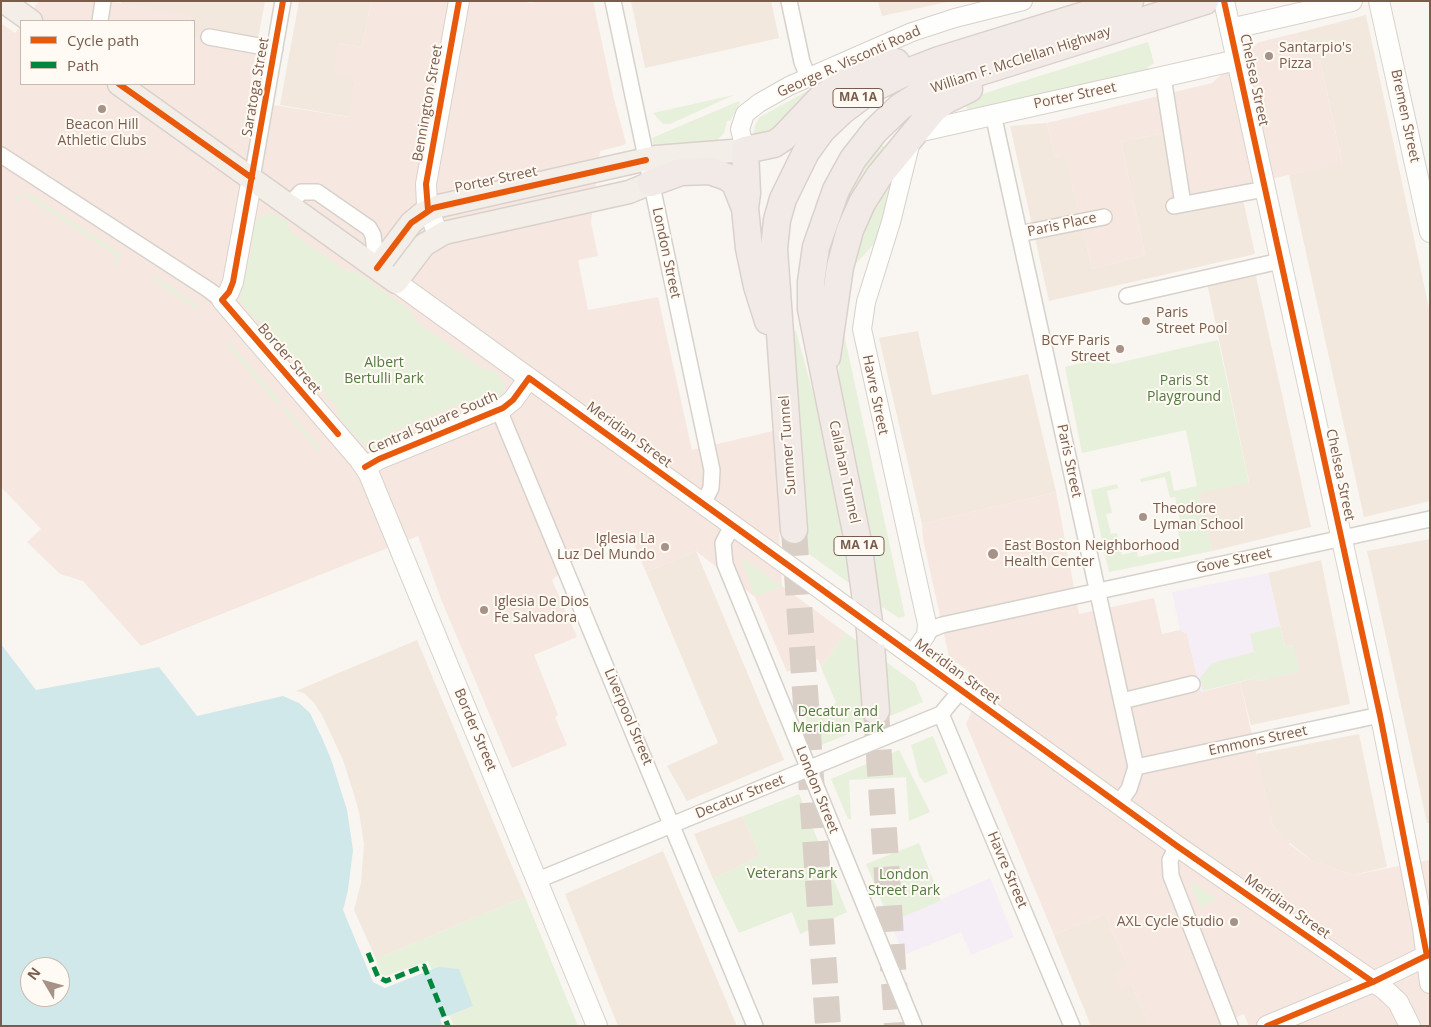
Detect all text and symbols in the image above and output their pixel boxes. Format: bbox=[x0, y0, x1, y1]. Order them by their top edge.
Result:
legend bbox=[20, 20, 195, 85]
street label: George R. Visconti Road bbox=[775, 23, 923, 101]
street label: William F. McClellan Highway bbox=[929, 23, 1113, 97]
text: Cycle path bbox=[67, 30, 139, 50]
street label: Chelsea Street bbox=[1236, 32, 1272, 128]
street label: Saratoga Street bbox=[239, 36, 273, 138]
place label: Santarpio's Pizza bbox=[1279, 40, 1352, 72]
street label: Bennington Street bbox=[409, 43, 447, 163]
marker: Santarpio's Pizza bbox=[1263, 50, 1275, 62]
text: Path bbox=[67, 55, 99, 75]
street label: Bremen Street bbox=[1387, 68, 1423, 164]
street label: Porter Street bbox=[1032, 79, 1118, 113]
road number: MA 1A bbox=[833, 89, 883, 108]
marker: Beacon Hill Athletic Clubs bbox=[96, 103, 108, 115]
place label: Beacon Hill Athletic Clubs bbox=[58, 117, 146, 150]
street label: Porter Street bbox=[453, 163, 539, 197]
street label: London Street bbox=[648, 206, 684, 300]
street label: Paris Place bbox=[1026, 209, 1098, 241]
place label: Paris Street Pool bbox=[1156, 305, 1228, 338]
marker: Paris Street Pool bbox=[1140, 315, 1152, 327]
street label: Border Street bbox=[254, 320, 324, 398]
place label: BCYF Paris Street bbox=[1041, 333, 1110, 366]
marker: BCYF Paris Street bbox=[1114, 343, 1126, 355]
street label: Havre Street bbox=[858, 353, 892, 437]
park label: Albert Bertulli Park bbox=[344, 355, 424, 388]
park label: Paris St Playground bbox=[1147, 373, 1221, 406]
street label: Central Square South bbox=[366, 388, 500, 458]
street label: Sumner Tunnel bbox=[776, 395, 800, 495]
street label: Meridian Street bbox=[583, 399, 675, 471]
street label: Callahan Tunnel bbox=[825, 419, 863, 525]
street label: Paris Street bbox=[1053, 423, 1085, 499]
street label: Chelsea Street bbox=[1322, 427, 1358, 523]
place label: Theodore Lyman School bbox=[1153, 501, 1244, 534]
marker: Theodore Lyman School bbox=[1137, 511, 1149, 523]
place label: Iglesia La Luz Del Mundo bbox=[557, 531, 655, 564]
road number: MA 1A bbox=[834, 536, 884, 556]
place label: East Boston Neighborhood Health Center bbox=[1004, 538, 1179, 570]
marker: Iglesia La Luz Del Mundo bbox=[659, 541, 671, 553]
street label: Gove Street bbox=[1195, 545, 1273, 577]
marker: East Boston Neighborhood Health Center bbox=[986, 547, 1000, 561]
place label: Iglesia De Dios Fe Salvadora bbox=[494, 594, 589, 626]
marker: Iglesia De Dios Fe Salvadora bbox=[478, 604, 490, 616]
street label: Meridian Street bbox=[911, 636, 1003, 708]
street label: Liverpool Street bbox=[600, 666, 656, 768]
street label: Border Street bbox=[450, 686, 500, 774]
park label: Decatur and Meridian Park bbox=[792, 704, 884, 736]
street label: Emmons Street bbox=[1207, 722, 1309, 760]
street label: London Street bbox=[792, 744, 842, 836]
street label: Decatur Street bbox=[693, 772, 787, 822]
street label: Havre Street bbox=[983, 829, 1031, 911]
park label: Veterans Park bbox=[747, 866, 837, 882]
park label: London Street Park bbox=[868, 867, 940, 900]
street label: Meridian Street bbox=[1241, 871, 1333, 943]
place label: AXL Cycle Studio bbox=[1117, 914, 1224, 930]
marker: AXL Cycle Studio bbox=[1228, 916, 1240, 928]
north arrow bbox=[20, 957, 70, 1007]
text: N bbox=[22, 963, 44, 984]

